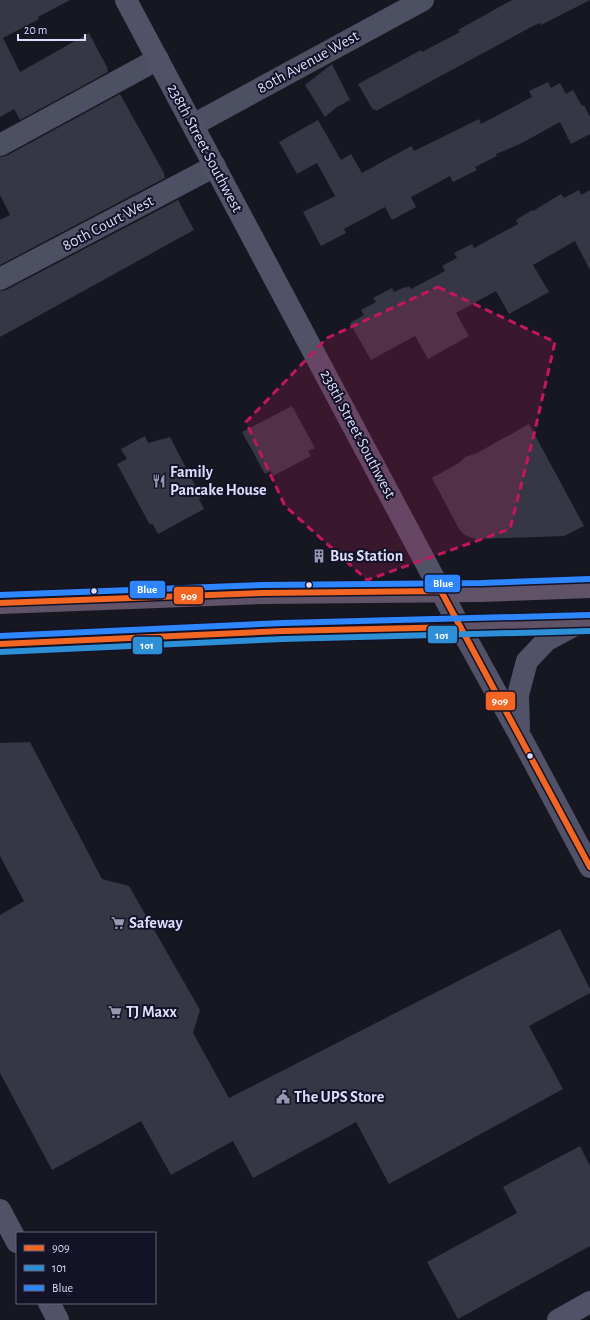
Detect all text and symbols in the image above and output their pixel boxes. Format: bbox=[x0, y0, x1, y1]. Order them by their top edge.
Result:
scale bar bbox=[18, 16, 85, 42]
text: 20 m bbox=[24, 24, 47, 36]
street label: 80th Avenue West bbox=[255, 28, 361, 96]
street label: 238th Street Southwest bbox=[164, 81, 246, 215]
street label: 80th Court West bbox=[60, 192, 156, 254]
street label: 238th Street Southwest bbox=[317, 367, 399, 501]
place label: Family Pancake House bbox=[170, 464, 267, 498]
restaurant icon: Family Pancake House bbox=[151, 473, 167, 489]
building icon: Bus Station bbox=[311, 548, 327, 564]
place label: Bus Station bbox=[330, 548, 403, 564]
line badge: Blue bbox=[424, 574, 461, 593]
text: Blue bbox=[433, 578, 453, 589]
line badge: Blue bbox=[129, 580, 166, 599]
unlabelled marker bbox=[304, 580, 314, 590]
text: Blue bbox=[137, 584, 157, 595]
unlabelled marker bbox=[89, 586, 99, 596]
line badge: 909 bbox=[173, 586, 204, 605]
text: 909 bbox=[181, 591, 197, 602]
line badge: 101 bbox=[427, 625, 458, 644]
text: 101 bbox=[435, 630, 449, 641]
line badge: 101 bbox=[132, 636, 163, 655]
text: 101 bbox=[140, 640, 154, 651]
line badge: 909 bbox=[485, 691, 516, 711]
text: 909 bbox=[492, 696, 508, 707]
unlabelled marker bbox=[525, 751, 535, 761]
supermarket icon: Safeway bbox=[110, 915, 126, 931]
place label: Safeway bbox=[129, 915, 183, 932]
supermarket icon: TJ Maxx bbox=[107, 1004, 123, 1020]
place label: TJ Maxx bbox=[126, 1004, 178, 1020]
public building icon: The UPS Store bbox=[275, 1089, 291, 1105]
place label: The UPS Store bbox=[294, 1089, 385, 1105]
legend bbox=[16, 1232, 156, 1304]
text: 909 bbox=[52, 1242, 70, 1254]
text: 101 bbox=[52, 1262, 67, 1274]
text: Blue bbox=[52, 1282, 73, 1294]

